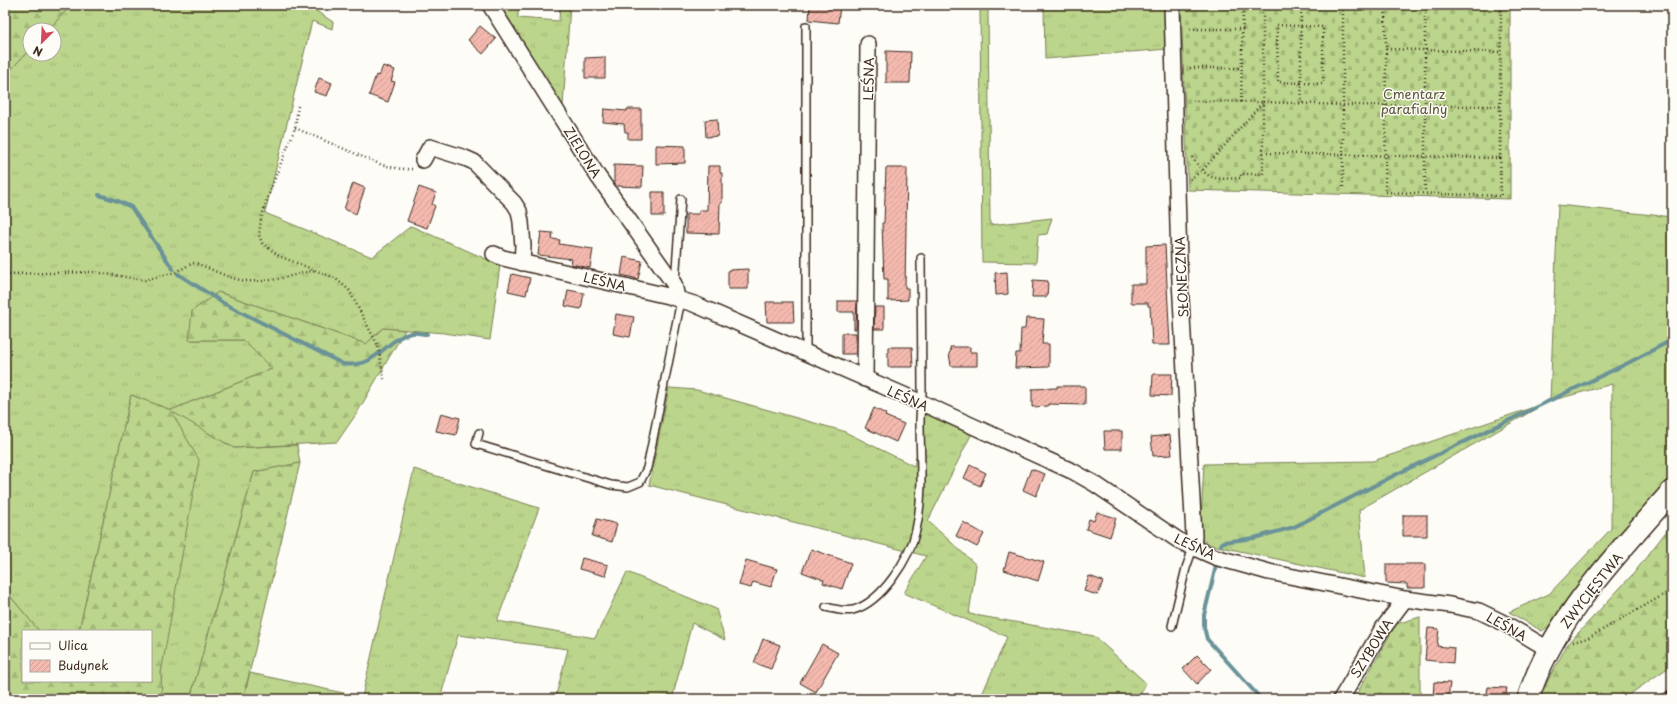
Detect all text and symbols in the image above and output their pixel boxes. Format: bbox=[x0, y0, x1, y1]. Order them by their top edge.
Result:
north arrow bbox=[22, 22, 62, 62]
text: N bbox=[30, 42, 45, 61]
street label: LEŚNA bbox=[858, 57, 878, 101]
park label: Cmentarz parafialny bbox=[1381, 84, 1447, 118]
street label: ZIELONA bbox=[560, 123, 606, 181]
street label: SŁONECZNA bbox=[1169, 236, 1193, 318]
street label: LEŚNA bbox=[582, 267, 628, 295]
street label: LEŚNA bbox=[884, 380, 932, 416]
street label: LEŚNA bbox=[1171, 528, 1219, 564]
street label: ZWYCIĘSTWA bbox=[1555, 548, 1627, 632]
street label: LEŚNA bbox=[1483, 607, 1531, 645]
street label: SZYBOWA bbox=[1345, 615, 1397, 681]
legend bbox=[22, 630, 152, 682]
text: Ulica bbox=[58, 636, 88, 654]
text: Budynek bbox=[58, 656, 108, 674]

